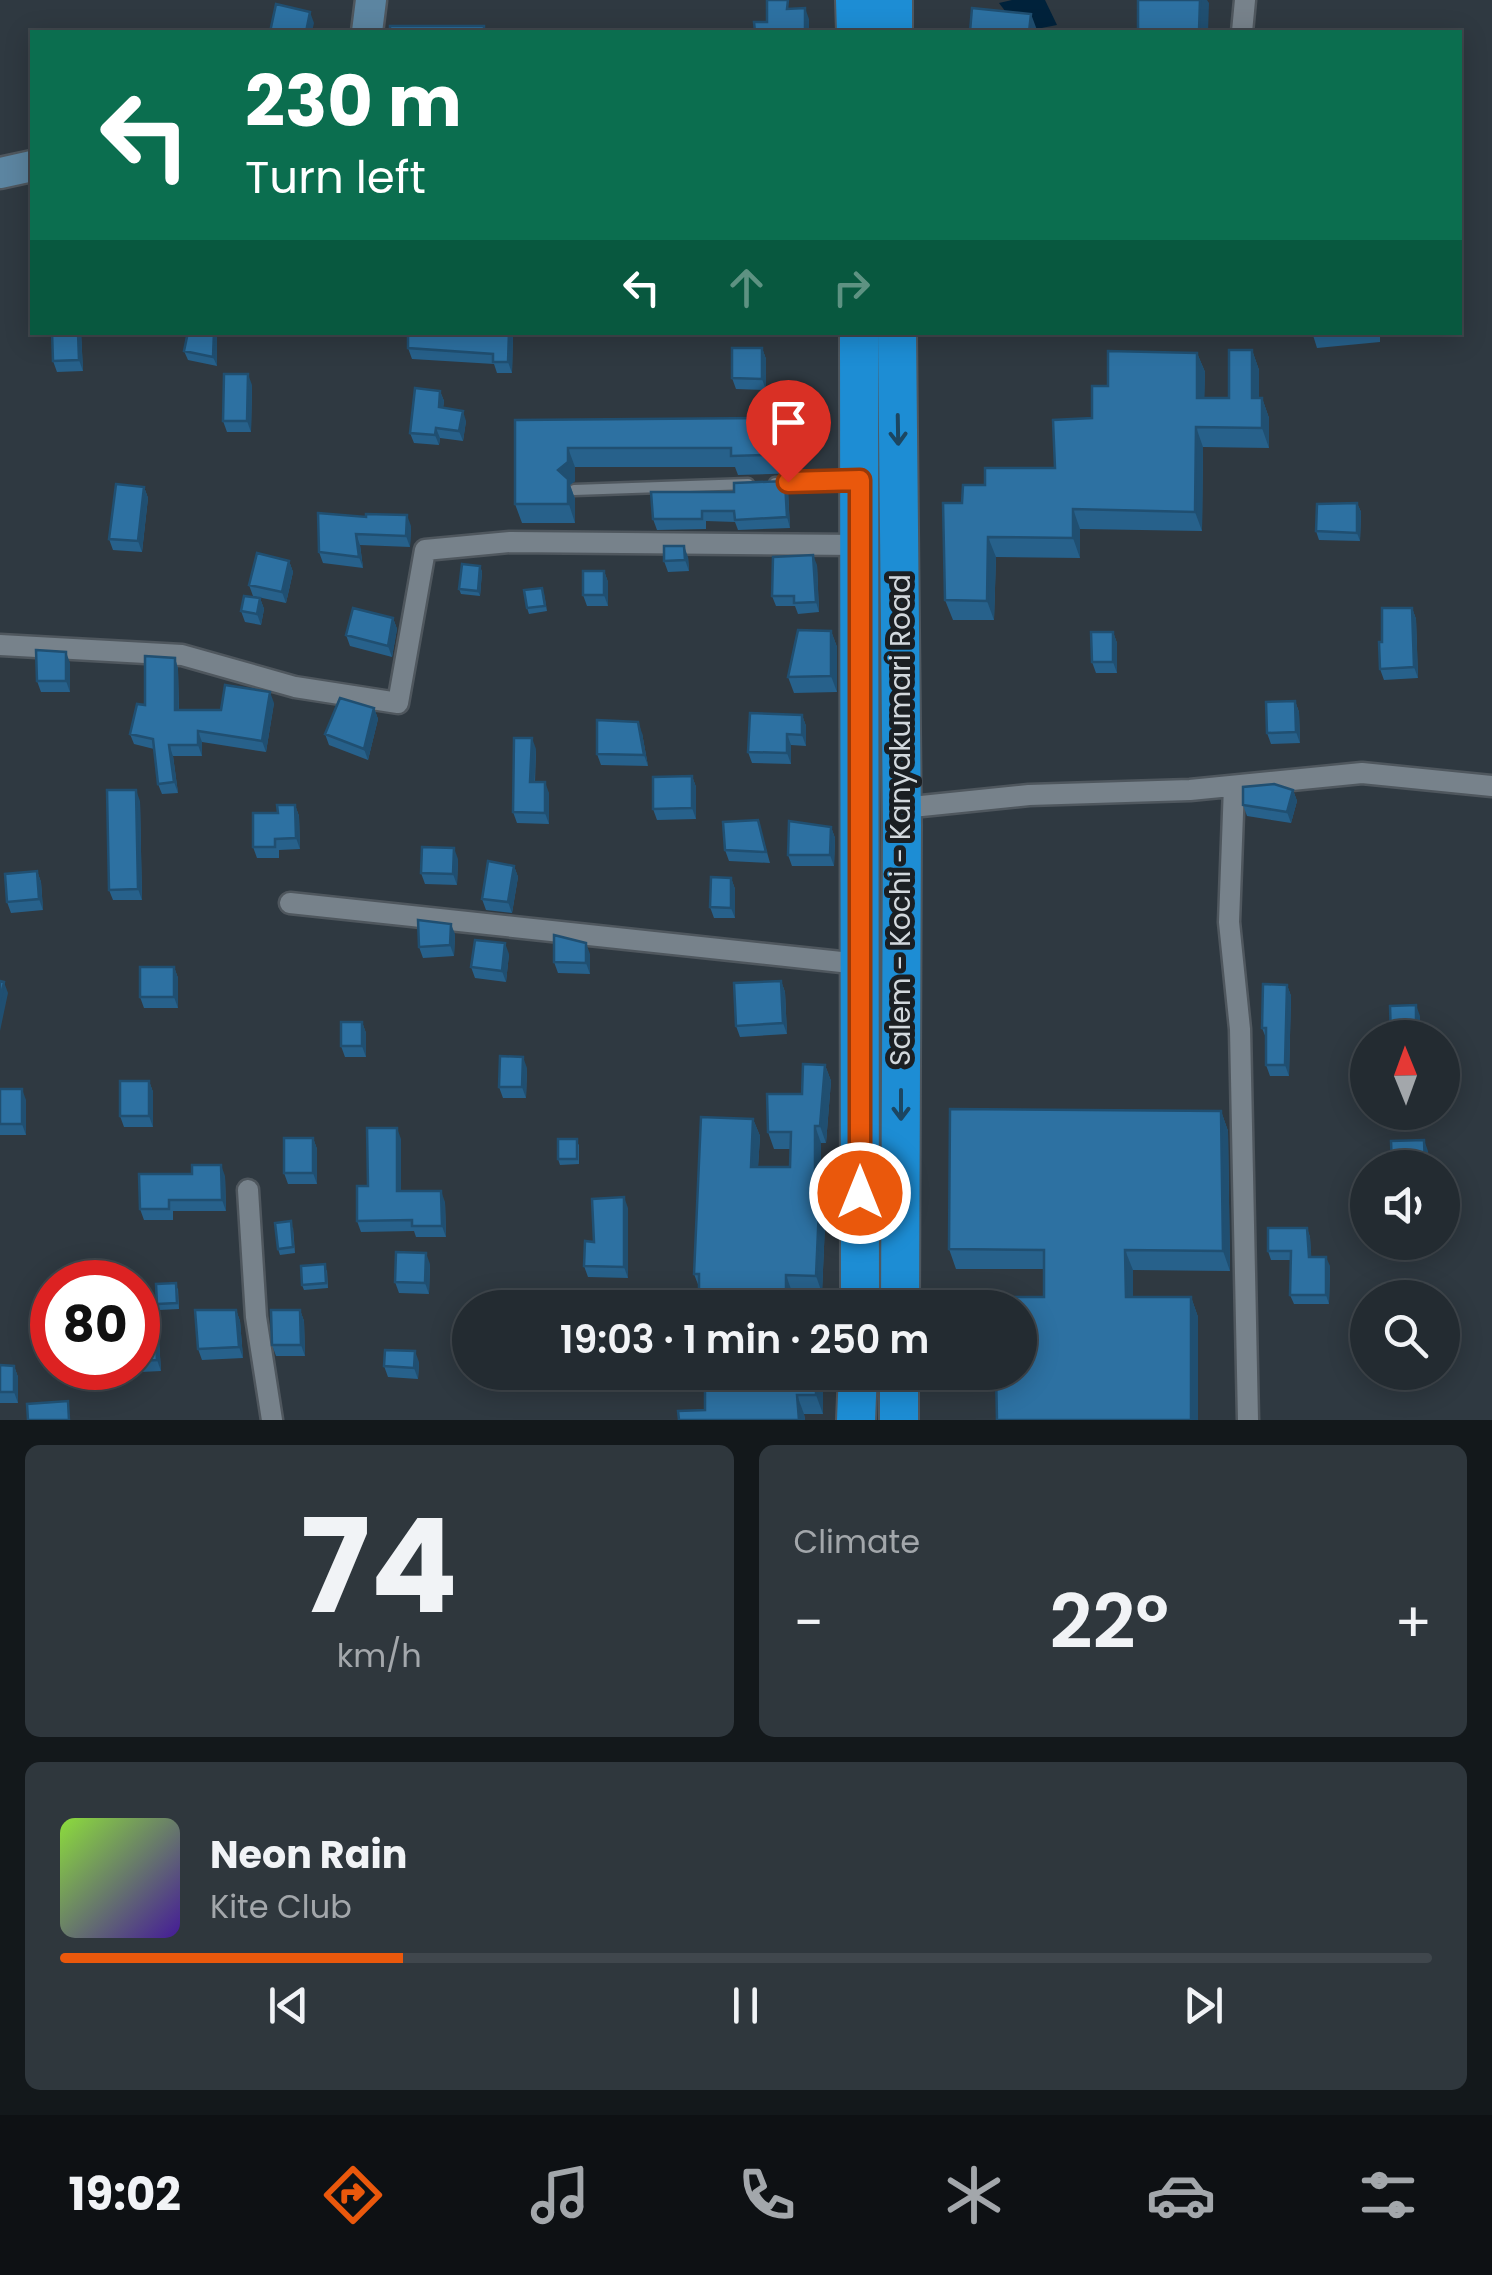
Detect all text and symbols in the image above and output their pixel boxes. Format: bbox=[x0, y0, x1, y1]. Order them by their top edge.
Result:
text: 230 m bbox=[245, 52, 462, 151]
icon: left bbox=[80, 70, 210, 200]
text: Turn left bbox=[245, 146, 426, 209]
icon: left bbox=[614, 260, 669, 315]
icon: ahead bbox=[719, 260, 774, 315]
icon: right bbox=[824, 260, 879, 315]
pin bbox=[746, 380, 831, 483]
icon: arrive bbox=[761, 395, 816, 450]
one-way arrow bbox=[888, 413, 907, 445]
street label: Salem - Kochi - Kanyakumari Road bbox=[881, 574, 920, 1066]
north arrow bbox=[1350, 1020, 1460, 1130]
map controls bbox=[1350, 1020, 1460, 1390]
one-way arrow bbox=[892, 1088, 910, 1120]
position arrow bbox=[808, 1141, 912, 1245]
button: sound bbox=[1350, 1150, 1460, 1260]
speed limit sign: 80 bbox=[30, 1260, 160, 1390]
button: search bbox=[1350, 1280, 1460, 1390]
text: 19:03 · 1 min · 250 m bbox=[560, 1313, 929, 1366]
text: 74 bbox=[300, 1475, 458, 1658]
text: Climate bbox=[794, 1519, 920, 1564]
text: 22° bbox=[1049, 1569, 1169, 1674]
text: − bbox=[794, 1584, 824, 1661]
text: + bbox=[1394, 1584, 1432, 1661]
text: km/h bbox=[337, 1633, 422, 1678]
text: Neon Rain bbox=[210, 1828, 407, 1881]
text: Kite Club bbox=[210, 1884, 352, 1929]
icon: previous bbox=[261, 1978, 316, 2033]
icon: pause bbox=[718, 1978, 773, 2033]
icon: next bbox=[1176, 1978, 1231, 2033]
icon: directions bbox=[318, 2160, 388, 2230]
icon: music bbox=[525, 2160, 595, 2230]
icon: phone bbox=[732, 2160, 802, 2230]
icon: climate bbox=[939, 2160, 1009, 2230]
icon: car bbox=[1146, 2160, 1216, 2230]
icon: filters bbox=[1353, 2160, 1423, 2230]
text: 19:02 bbox=[69, 2163, 181, 2226]

